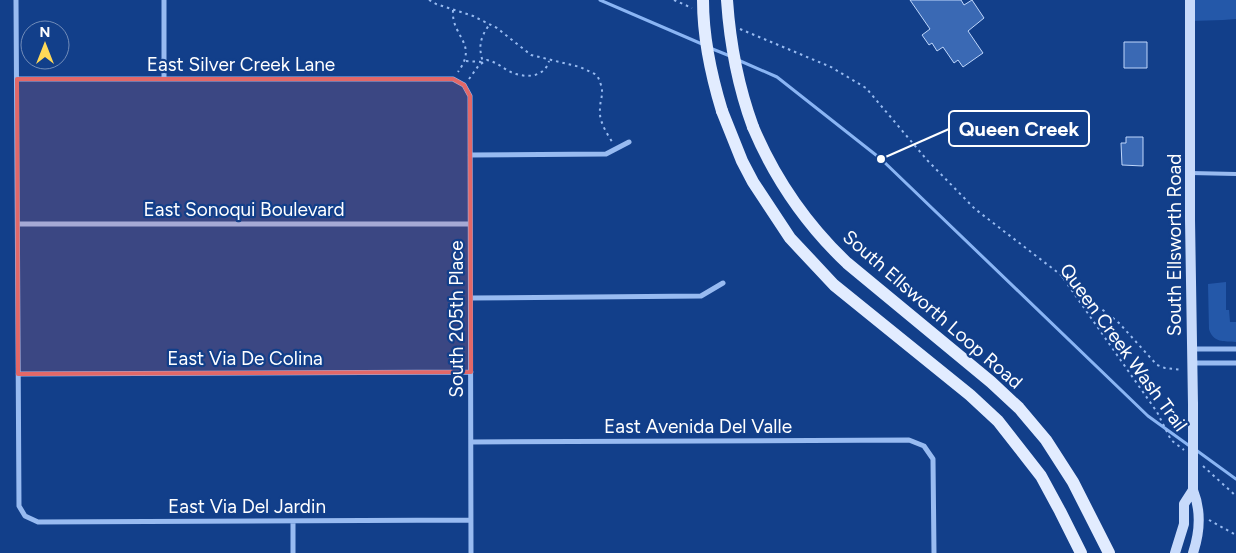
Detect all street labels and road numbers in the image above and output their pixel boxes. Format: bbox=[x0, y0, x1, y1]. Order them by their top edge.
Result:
street label: East Silver Creek Lane bbox=[147, 53, 335, 76]
street label: South Ellsworth Road bbox=[1163, 154, 1186, 336]
street label: East Sonoqui Boulevard bbox=[143, 198, 345, 221]
street label: South Ellsworth Loop Road bbox=[838, 225, 1027, 394]
street label: South 205th Place bbox=[445, 240, 468, 398]
street label: Queen Creek Wash Trail bbox=[1055, 259, 1192, 436]
street label: East Via De Colina bbox=[167, 347, 323, 370]
street label: East Avenida Del Valle bbox=[604, 415, 792, 438]
street label: East Via Del Jardin bbox=[168, 495, 326, 518]

